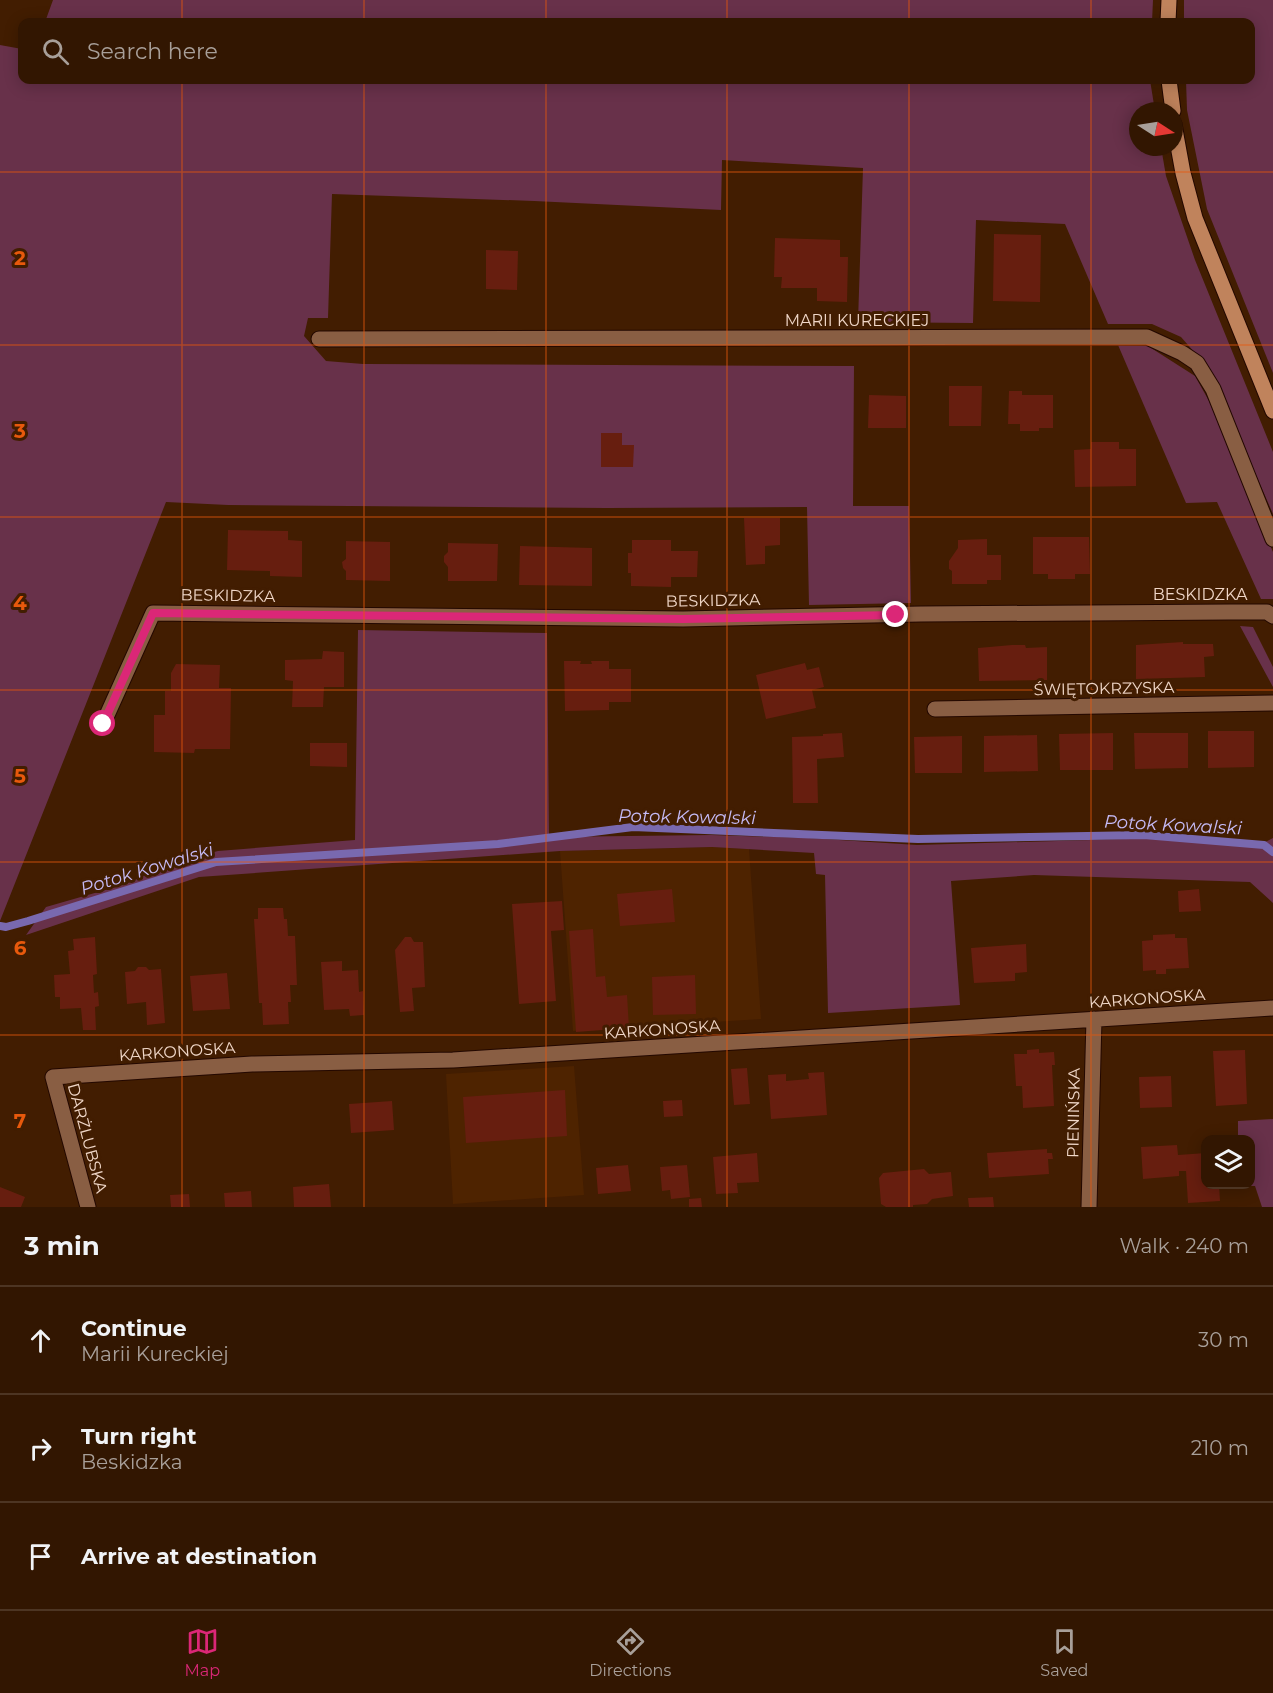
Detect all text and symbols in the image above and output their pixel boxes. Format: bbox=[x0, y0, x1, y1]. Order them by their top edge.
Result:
search box bbox=[18, 18, 1255, 84]
icon: search bbox=[39, 35, 72, 68]
text: Search here bbox=[87, 38, 218, 65]
north arrow bbox=[1129, 102, 1183, 156]
text: 2 bbox=[14, 246, 26, 270]
street label: MARII KURECKIEJ bbox=[785, 311, 929, 330]
text: 3 bbox=[13, 419, 26, 443]
street label: BESKIDZKA bbox=[180, 585, 276, 606]
street label: BESKIDZKA bbox=[1153, 585, 1248, 604]
street label: BESKIDZKA bbox=[665, 590, 761, 611]
text: 4 bbox=[13, 591, 27, 615]
route end bbox=[882, 601, 908, 627]
street label: ŚWIĘTOKRZYSKA bbox=[1033, 678, 1175, 699]
route start bbox=[89, 710, 115, 736]
text: 5 bbox=[14, 764, 26, 788]
water label: Potok Kowalski bbox=[618, 805, 756, 829]
water label: Potok Kowalski bbox=[1104, 810, 1243, 840]
water label: Potok Kowalski bbox=[78, 838, 216, 900]
text: 6 bbox=[14, 936, 27, 960]
street label: KARKONOSKA bbox=[1088, 985, 1206, 1012]
street label: KARKONOSKA bbox=[603, 1016, 721, 1043]
street label: KARKONOSKA bbox=[118, 1038, 236, 1065]
street label: PIENIŃSKA bbox=[1063, 1067, 1084, 1158]
street label: DARŻLUBSKA bbox=[64, 1081, 111, 1196]
text: 7 bbox=[14, 1109, 26, 1133]
map controls bbox=[1201, 1135, 1255, 1189]
button: layers bbox=[1201, 1135, 1255, 1189]
text: 3 min bbox=[24, 1230, 100, 1262]
text: Walk · 240 m bbox=[1119, 1234, 1249, 1258]
text: Continue bbox=[81, 1315, 187, 1342]
icon: ahead bbox=[24, 1324, 57, 1357]
text: 30 m bbox=[1198, 1328, 1249, 1352]
text: Marii Kureckiej bbox=[81, 1342, 229, 1366]
text: Turn right bbox=[81, 1423, 196, 1450]
icon: right bbox=[24, 1432, 57, 1465]
text: 210 m bbox=[1191, 1436, 1249, 1460]
text: Beskidzka bbox=[81, 1450, 183, 1474]
icon: arrive bbox=[24, 1540, 57, 1573]
text: Arrive at destination bbox=[81, 1543, 317, 1570]
tab: Map bbox=[185, 1625, 220, 1680]
tab: Directions bbox=[589, 1625, 671, 1680]
tab: Saved bbox=[1040, 1625, 1088, 1680]

